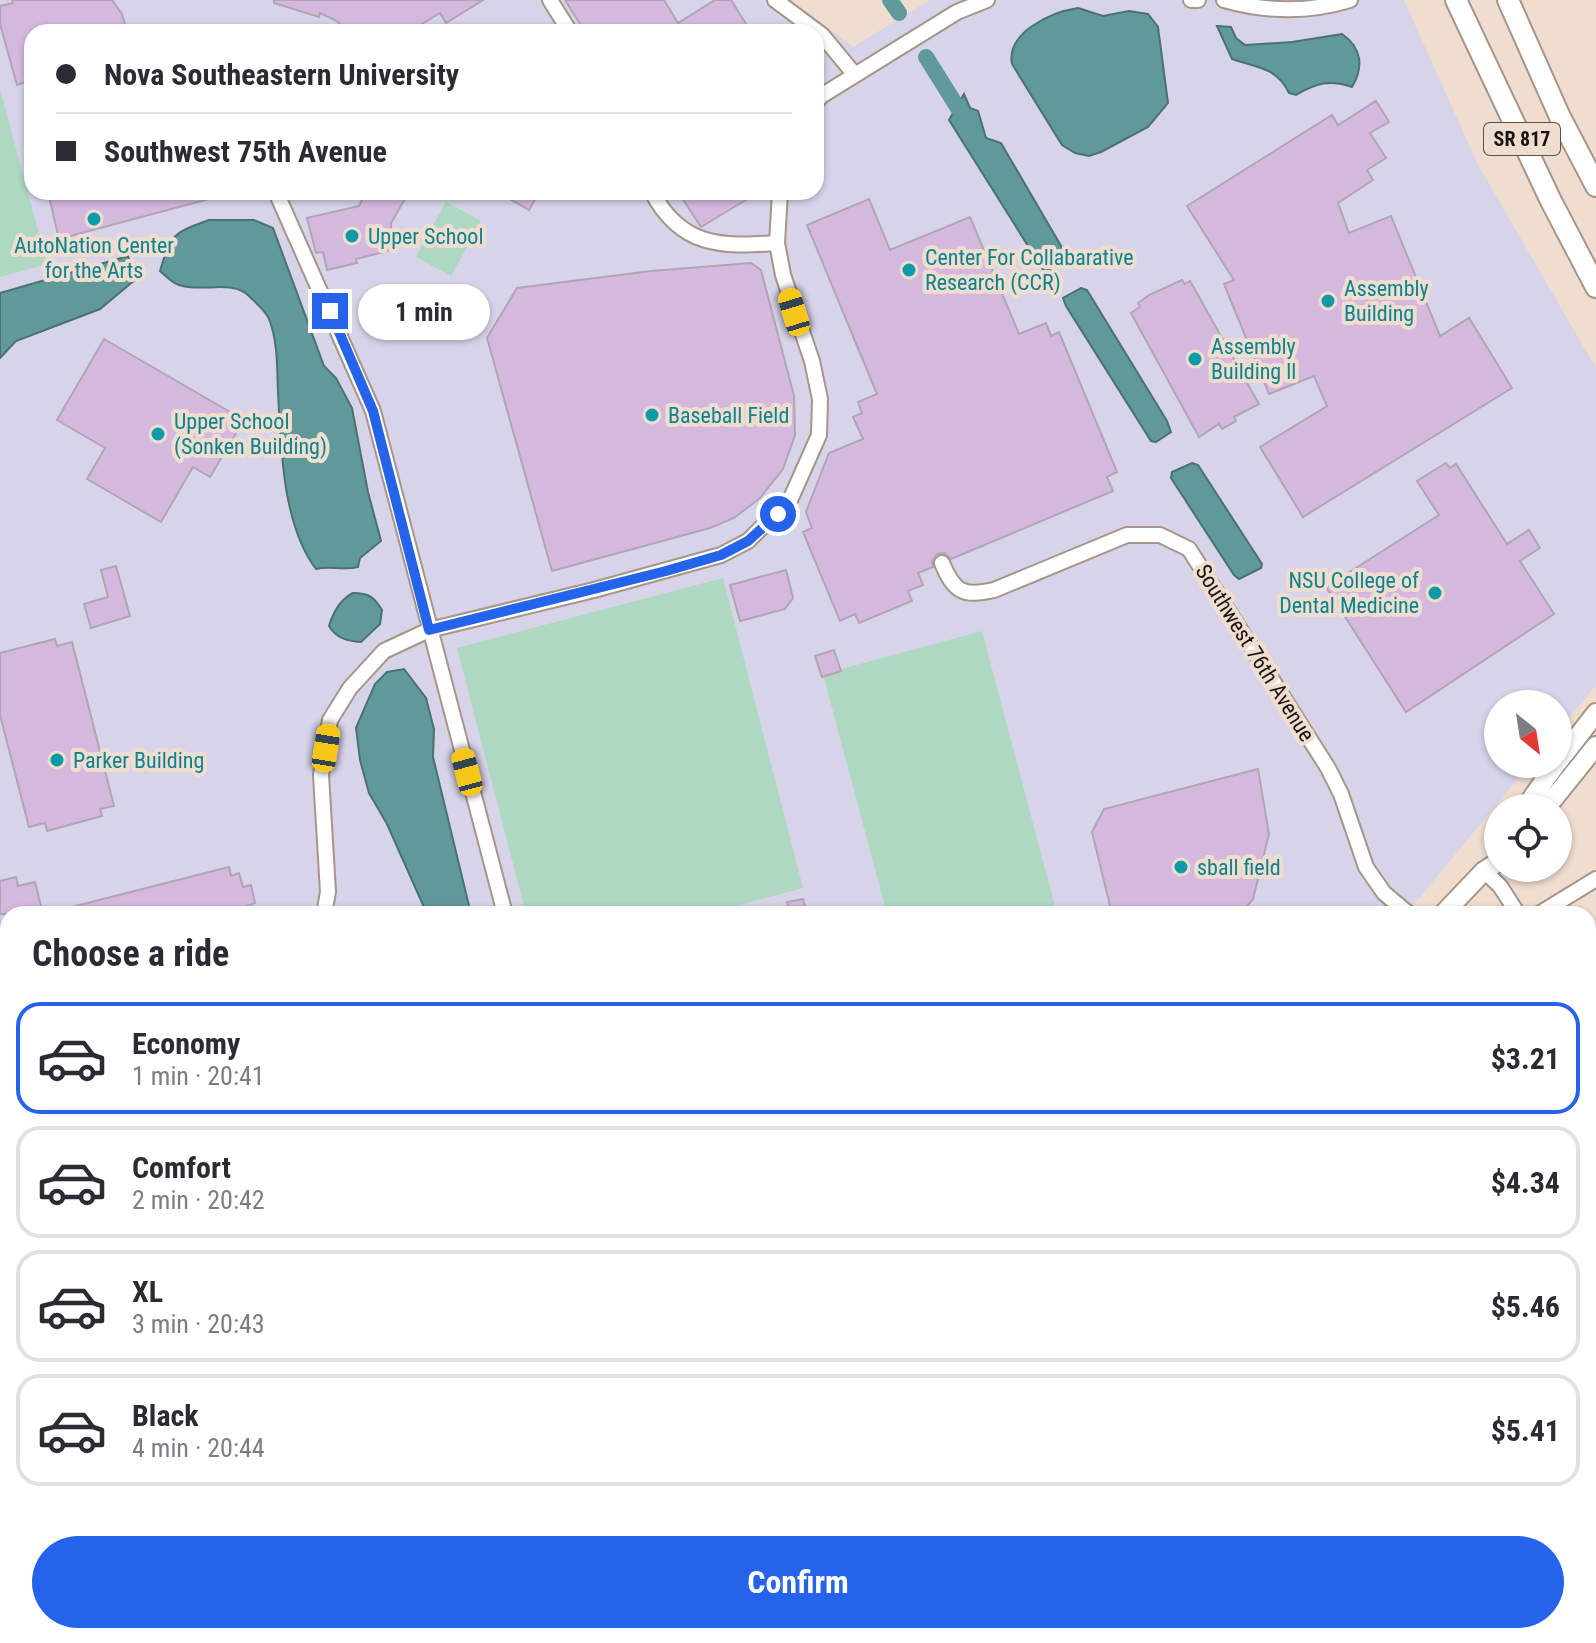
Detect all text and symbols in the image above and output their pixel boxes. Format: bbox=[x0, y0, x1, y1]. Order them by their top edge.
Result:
text: Nova Southeastern University bbox=[104, 57, 459, 92]
road number: SR 817 bbox=[1484, 123, 1560, 155]
text: Southwest 75th Avenue bbox=[104, 134, 387, 169]
marker: AutoNation Center for the Arts bbox=[85, 210, 103, 228]
place label: Upper School bbox=[368, 224, 483, 249]
marker: Upper School bbox=[343, 227, 361, 245]
place label: AutoNation Center for the Arts bbox=[14, 233, 174, 283]
place label: Center For Collabarative Research (CCR) bbox=[925, 245, 1134, 296]
marker: Center For Collabarative Research (CCR) bbox=[900, 261, 918, 279]
place label: Assembly Building bbox=[1344, 276, 1429, 326]
callout: 1 min bbox=[358, 283, 490, 339]
car bbox=[776, 286, 812, 338]
marker: Assembly Building bbox=[1319, 292, 1337, 310]
route end bbox=[312, 293, 348, 329]
text: 1 min bbox=[395, 297, 453, 327]
place label: Assembly Building ll bbox=[1211, 334, 1296, 384]
marker: Assembly Building ll bbox=[1186, 350, 1204, 368]
place label: Baseball Field bbox=[668, 403, 789, 428]
marker: Baseball Field bbox=[643, 406, 661, 424]
place label: Upper School (Sonken Building) bbox=[174, 409, 327, 460]
marker: Upper School (Sonken Building) bbox=[149, 425, 167, 443]
route start bbox=[760, 496, 796, 532]
street label: Southwest 76th Avenue bbox=[1190, 560, 1320, 746]
place label: NSU College of Dental Medicine bbox=[1279, 568, 1419, 618]
marker: NSU College of Dental Medicine bbox=[1426, 584, 1444, 602]
north arrow bbox=[1484, 690, 1572, 778]
map controls bbox=[1484, 690, 1572, 882]
car bbox=[310, 722, 342, 774]
car bbox=[449, 746, 485, 798]
place label: Parker Building bbox=[73, 748, 204, 773]
marker: Parker Building bbox=[48, 751, 66, 769]
button: locate bbox=[1484, 794, 1572, 882]
place label: sball field bbox=[1197, 855, 1281, 880]
marker: sball field bbox=[1172, 858, 1190, 876]
text: Choose a ride bbox=[32, 933, 229, 975]
icon: car bbox=[36, 1022, 108, 1094]
text: Economy bbox=[132, 1026, 240, 1061]
text: $3.21 bbox=[1491, 1041, 1560, 1076]
text: 1 min · 20:41 bbox=[132, 1061, 265, 1091]
icon: car bbox=[36, 1146, 108, 1218]
text: Comfort bbox=[132, 1150, 231, 1185]
text: $4.34 bbox=[1491, 1165, 1560, 1200]
text: 2 min · 20:42 bbox=[132, 1185, 265, 1215]
icon: car bbox=[36, 1270, 108, 1342]
text: XL bbox=[132, 1274, 163, 1309]
text: $5.46 bbox=[1491, 1289, 1560, 1324]
text: 3 min · 20:43 bbox=[132, 1309, 265, 1339]
icon: car bbox=[36, 1394, 108, 1466]
text: Black bbox=[132, 1398, 199, 1433]
text: $5.41 bbox=[1491, 1413, 1560, 1448]
text: 4 min · 20:44 bbox=[132, 1433, 265, 1463]
button: Confirm bbox=[32, 1536, 1564, 1628]

